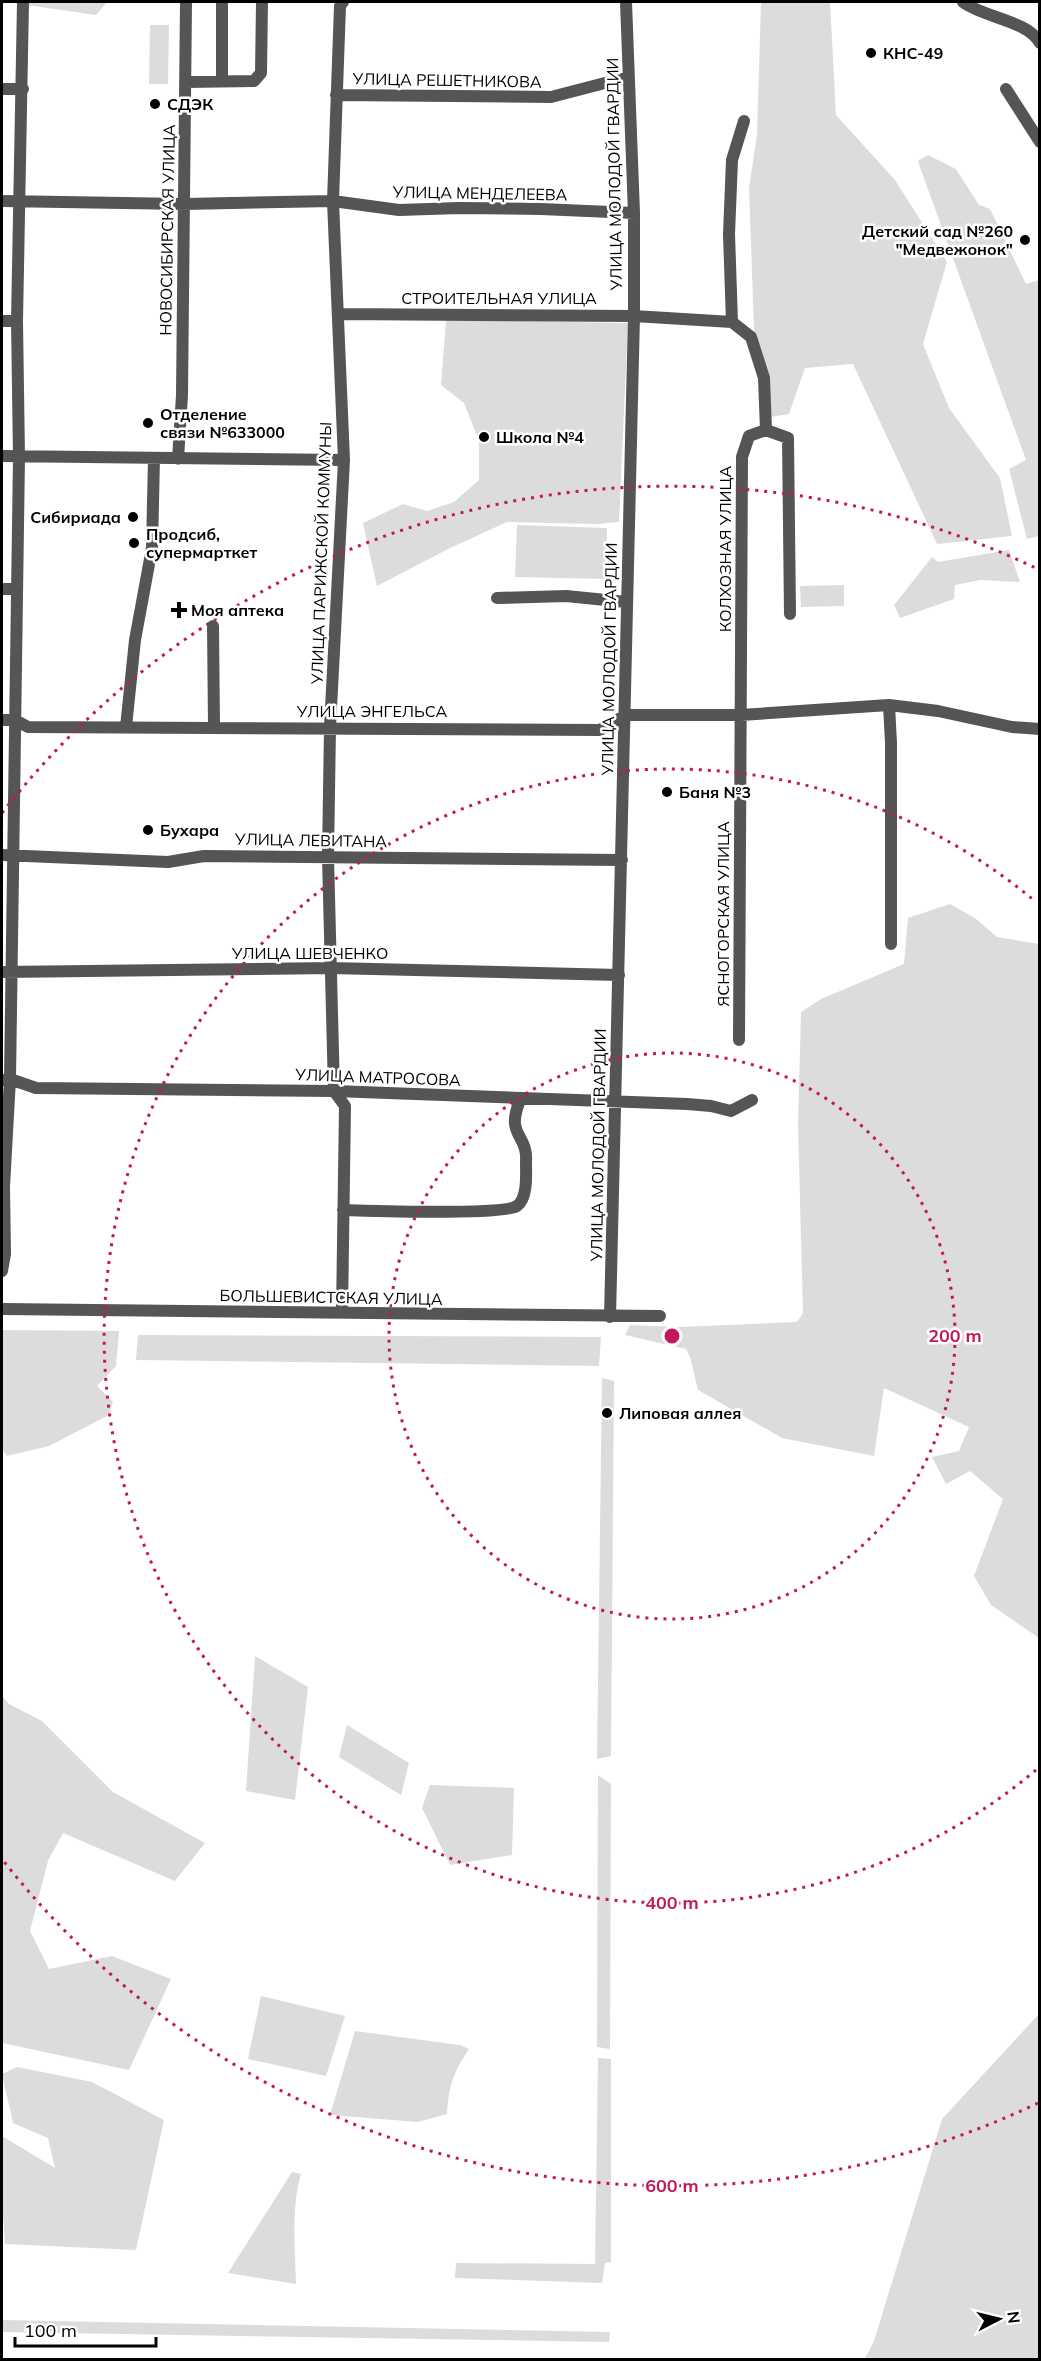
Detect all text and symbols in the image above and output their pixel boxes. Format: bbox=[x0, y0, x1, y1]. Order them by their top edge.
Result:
place label: КНС-49 bbox=[883, 43, 943, 63]
marker: КНС-49 bbox=[864, 46, 878, 60]
street label: УЛИЦА МОЛОДОЙ ГВАРДИИ bbox=[602, 57, 626, 292]
street label: УЛИЦА РЕШЕТНИКОВА bbox=[351, 68, 542, 92]
place label: СДЭК bbox=[167, 94, 213, 114]
marker: СДЭК bbox=[148, 97, 162, 111]
street label: НОВОСИБИРСКАЯ УЛИЦА bbox=[155, 124, 179, 336]
street label: УЛИЦА МЕНДЕЛЕЕВА bbox=[391, 181, 568, 205]
place label: Детский сад №260 "Медвежонок" bbox=[862, 221, 1013, 259]
marker: Детский сад №260 "Медвежонок" bbox=[1018, 233, 1032, 247]
street label: СТРОИТЕЛЬНАЯ УЛИЦА bbox=[401, 288, 597, 308]
place label: Отделение связи №633000 bbox=[160, 404, 285, 442]
marker: Отделение связи №633000 bbox=[141, 416, 155, 430]
street label: УЛИЦА ПАРИЖСКОЙ КОММУНЫ bbox=[306, 421, 336, 686]
place label: Школа №4 bbox=[496, 427, 584, 447]
marker: Школа №4 bbox=[477, 430, 491, 444]
street label: КОЛХОЗНАЯ УЛИЦА bbox=[715, 466, 735, 632]
place label: Сибириада bbox=[30, 507, 121, 527]
marker: Сибириада bbox=[126, 510, 140, 524]
place label: Продсиб, супермарткет bbox=[146, 524, 257, 562]
marker: Продсиб, супермарткет bbox=[127, 536, 141, 550]
street label: УЛИЦА МОЛОДОЙ ГВАРДИИ bbox=[597, 542, 621, 777]
place label: Моя аптека bbox=[191, 600, 284, 620]
marker: Моя аптека bbox=[172, 603, 186, 617]
street label: УЛИЦА ЭНГЕЛЬСА bbox=[296, 701, 448, 721]
place label: Баня №3 bbox=[679, 782, 751, 802]
marker: Баня №3 bbox=[660, 785, 674, 799]
place label: Бухара bbox=[160, 820, 219, 840]
street label: ЯСНОГОРСКАЯ УЛИЦА bbox=[713, 821, 733, 1007]
marker: Бухара bbox=[141, 823, 155, 837]
street label: УЛИЦА ЛЕВИТАНА bbox=[234, 829, 387, 851]
street label: УЛИЦА ШЕВЧЕНКО bbox=[231, 943, 388, 963]
street label: УЛИЦА МОЛОДОЙ ГВАРДИИ bbox=[586, 1028, 610, 1263]
street label: УЛИЦА МАТРОСОВА bbox=[294, 1064, 461, 1090]
street label: БОЛЬШЕВИСТСКАЯ УЛИЦА bbox=[219, 1285, 443, 1309]
text: 200 m bbox=[928, 1324, 982, 1347]
centre of rings bbox=[662, 1326, 682, 1346]
place label: Липовая аллея bbox=[619, 1403, 741, 1423]
marker: Липовая аллея bbox=[600, 1406, 614, 1420]
text: 400 m bbox=[645, 1891, 699, 1914]
text: 600 m bbox=[645, 2174, 699, 2197]
north arrow bbox=[969, 2289, 1029, 2349]
scale bar bbox=[15, 2310, 156, 2348]
text: N bbox=[1003, 2310, 1025, 2324]
text: 100 m bbox=[24, 2319, 77, 2342]

